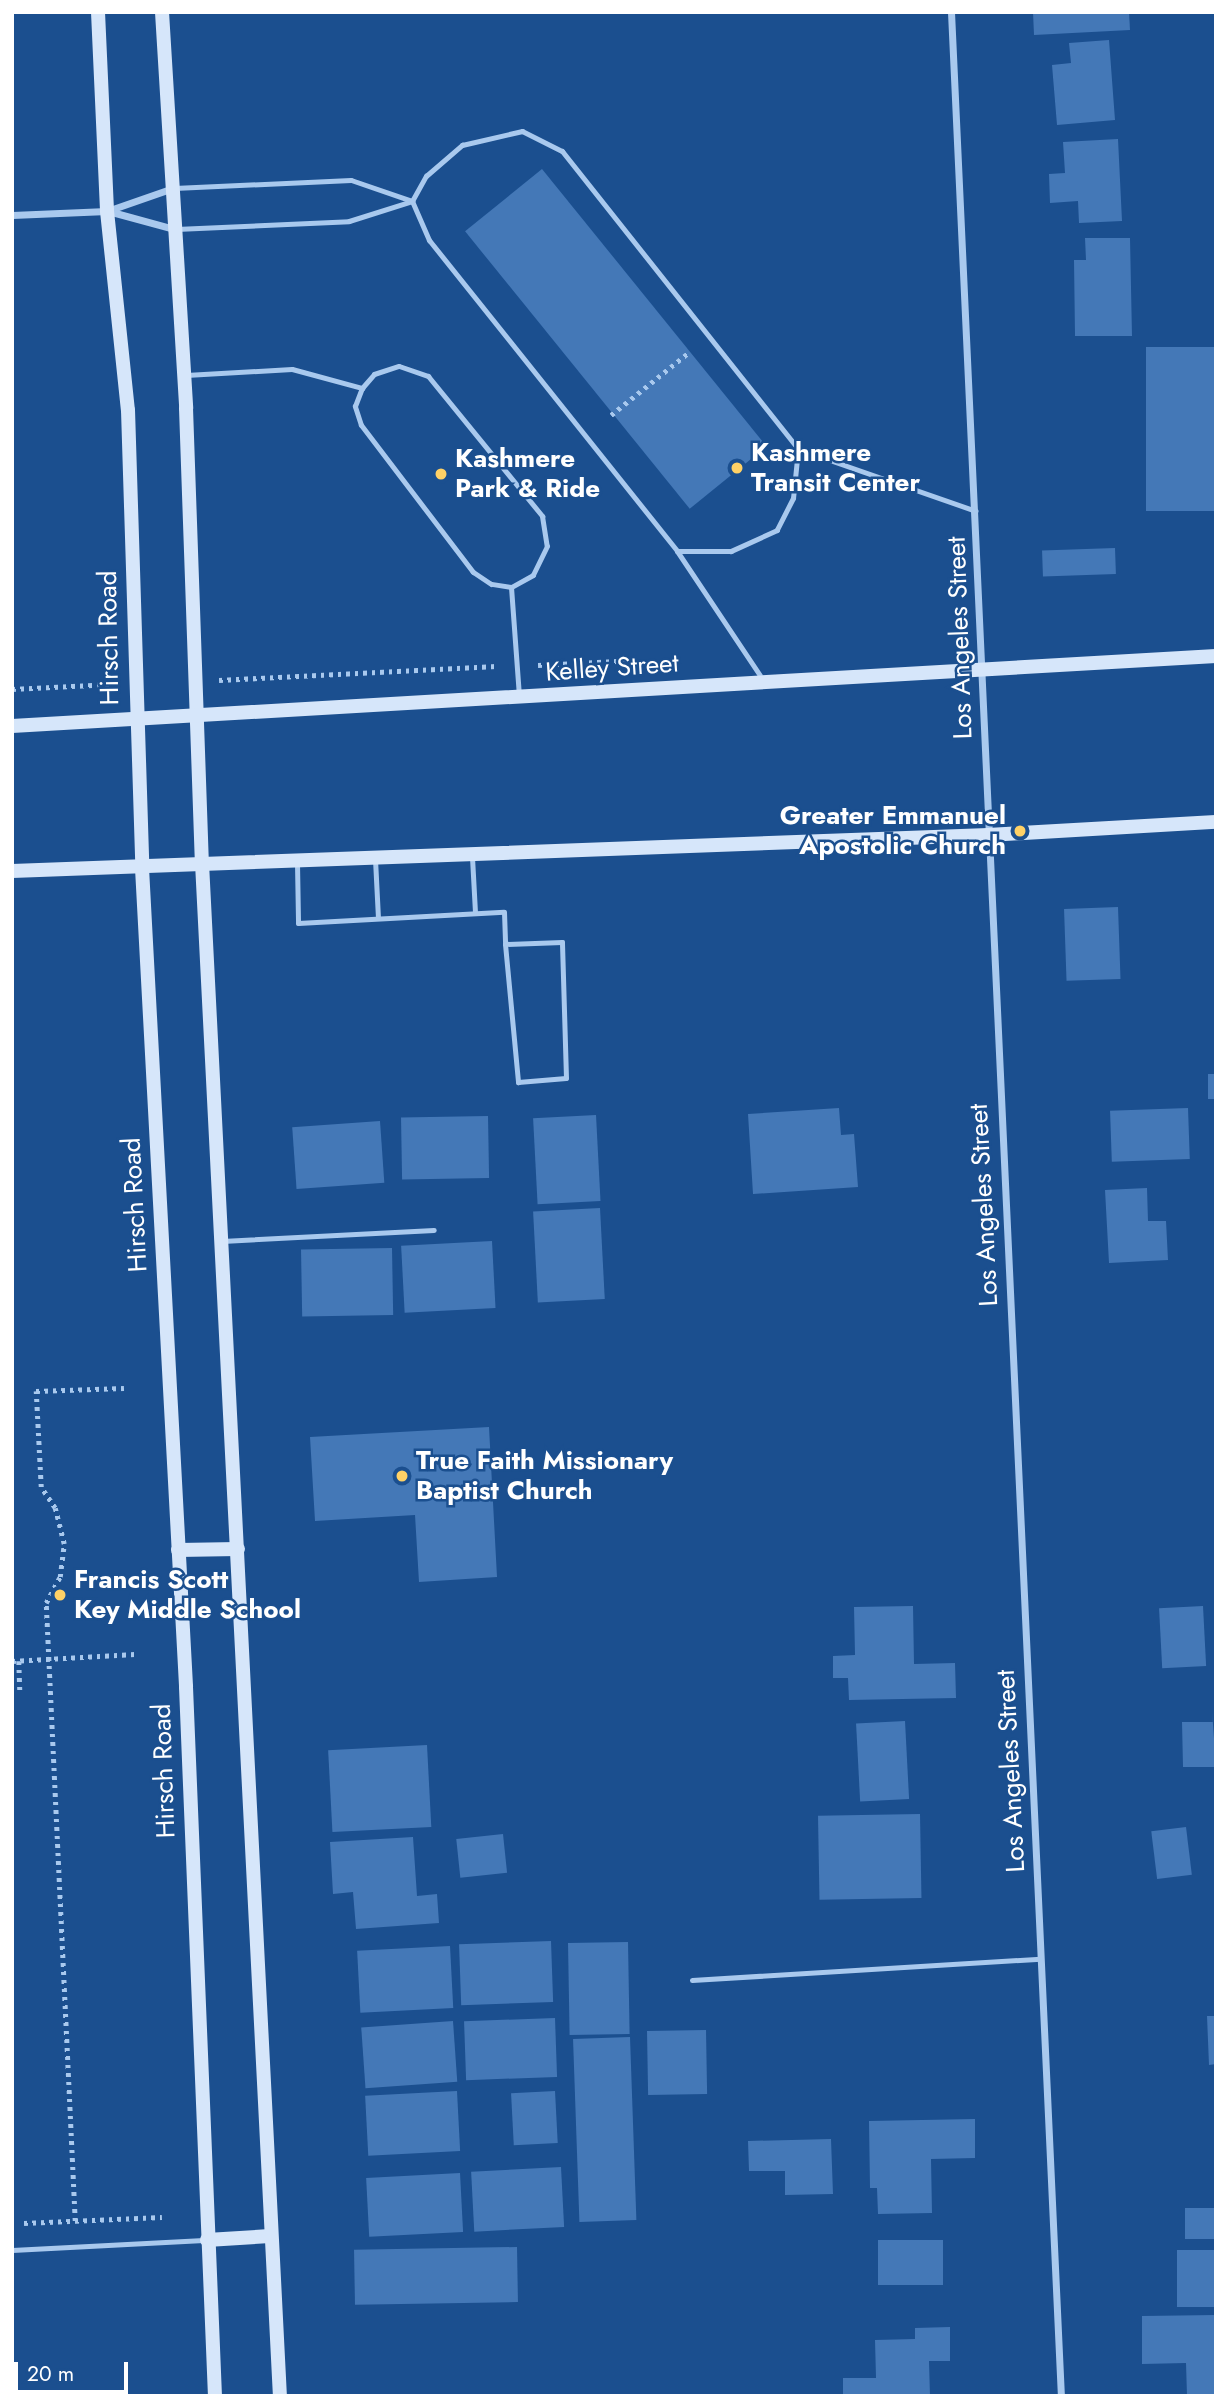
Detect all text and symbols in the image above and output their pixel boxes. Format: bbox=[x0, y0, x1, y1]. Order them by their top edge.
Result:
place label: Kashmere Transit Center bbox=[751, 437, 920, 498]
place label: Kashmere Park & Ride bbox=[455, 443, 600, 504]
marker: Kashmere Transit Center bbox=[729, 460, 745, 476]
marker: Kashmere Park & Ride bbox=[433, 466, 449, 482]
street label: Los Angeles Street bbox=[941, 536, 979, 740]
street label: Hirsch Road bbox=[92, 570, 126, 706]
street label: Kelley Street bbox=[544, 648, 680, 688]
place label: Greater Emmanuel Apostolic Church bbox=[780, 800, 1006, 862]
marker: Greater Emmanuel Apostolic Church bbox=[1012, 823, 1028, 839]
street label: Los Angeles Street bbox=[963, 1103, 1005, 1307]
street label: Hirsch Road bbox=[116, 1137, 154, 1273]
place label: True Faith Missionary Baptist Church bbox=[416, 1445, 673, 1506]
marker: True Faith Missionary Baptist Church bbox=[394, 1468, 410, 1484]
place label: Francis Scott Key Middle School bbox=[74, 1564, 301, 1626]
marker: Francis Scott Key Middle School bbox=[52, 1587, 68, 1603]
street label: Los Angeles Street bbox=[990, 1669, 1032, 1873]
street label: Hirsch Road bbox=[146, 1703, 182, 1839]
scale bar bbox=[18, 2348, 131, 2392]
text: 20 m bbox=[27, 2359, 74, 2389]

